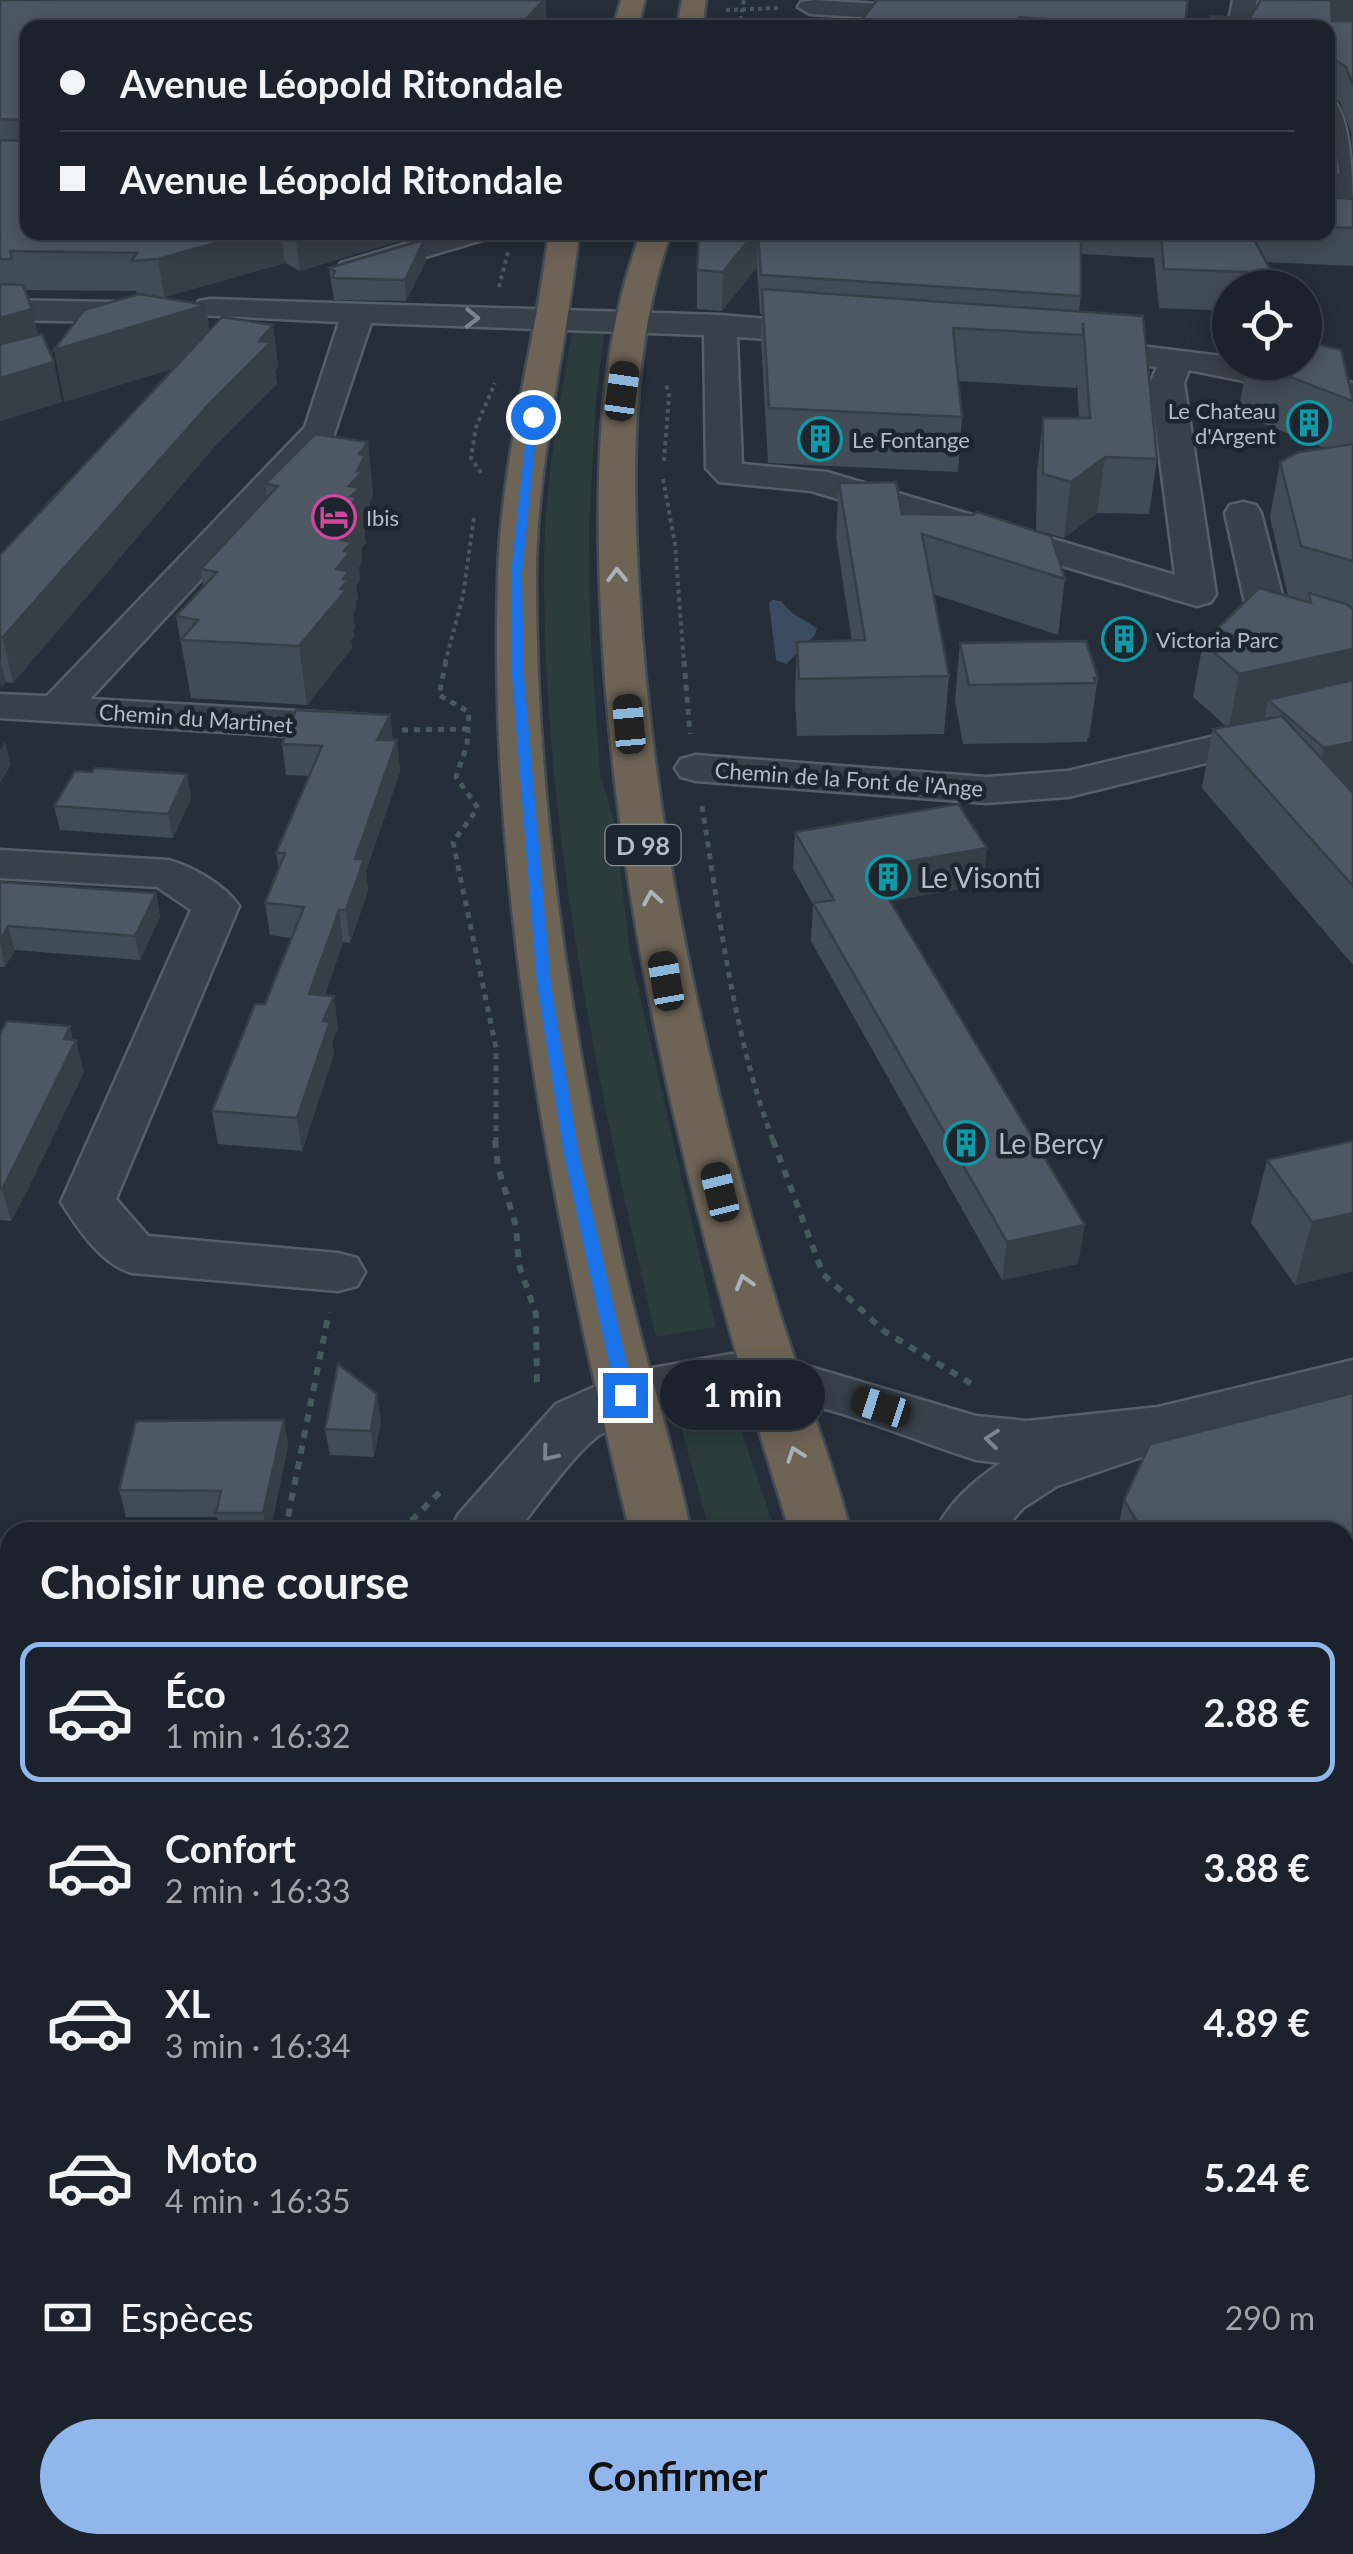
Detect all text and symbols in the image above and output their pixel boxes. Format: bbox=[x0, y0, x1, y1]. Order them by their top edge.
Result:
text: Avenue Léopold Ritondale bbox=[120, 60, 563, 106]
text: Avenue Léopold Ritondale bbox=[120, 156, 563, 202]
map controls bbox=[1212, 270, 1322, 380]
button: locate bbox=[1212, 270, 1322, 380]
one-way arrow bbox=[464, 307, 480, 329]
car bbox=[603, 359, 641, 423]
route start bbox=[511, 395, 556, 440]
place label: Le Chateau d'Argent bbox=[1168, 397, 1276, 449]
building icon: Le Chateau d'Argent bbox=[1286, 400, 1332, 446]
building icon: Le Fontange bbox=[797, 416, 843, 462]
place label: Le Fontange bbox=[852, 426, 970, 453]
hotel icon: Ibis bbox=[311, 494, 357, 540]
place label: Ibis bbox=[366, 504, 399, 531]
one-way arrow bbox=[607, 566, 628, 582]
building icon: Victoria Parc bbox=[1101, 616, 1147, 662]
place label: Victoria Parc bbox=[1156, 626, 1279, 653]
car bbox=[611, 693, 647, 755]
street label: Chemin du Martinet bbox=[98, 698, 294, 738]
street label: Chemin de la Font de l'Ange bbox=[714, 756, 984, 802]
road number: D 98 bbox=[606, 825, 680, 865]
building icon: Le Visonti bbox=[865, 854, 911, 900]
place label: Le Visonti bbox=[920, 860, 1041, 894]
one-way arrow bbox=[642, 889, 663, 906]
car bbox=[646, 949, 686, 1013]
building icon: Le Bercy bbox=[943, 1120, 989, 1166]
place label: Le Bercy bbox=[998, 1126, 1104, 1160]
car bbox=[698, 1159, 742, 1225]
one-way arrow bbox=[734, 1274, 755, 1291]
callout: 1 min bbox=[660, 1360, 825, 1430]
route end bbox=[603, 1373, 648, 1418]
text: 1 min bbox=[703, 1375, 782, 1414]
car bbox=[848, 1383, 914, 1431]
one-way arrow bbox=[983, 1429, 999, 1450]
one-way arrow bbox=[543, 1442, 561, 1460]
one-way arrow bbox=[787, 1447, 807, 1464]
text: Choisir une course bbox=[40, 1555, 409, 1609]
icon: car bbox=[45, 1667, 135, 1757]
text: Éco bbox=[165, 1670, 226, 1716]
text: 2.88 € bbox=[1204, 1689, 1310, 1735]
text: 1 min · 16:32 bbox=[165, 1716, 351, 1755]
icon: car bbox=[45, 1822, 135, 1912]
text: Confort bbox=[165, 1825, 296, 1871]
text: 3.88 € bbox=[1204, 1844, 1310, 1890]
text: 2 min · 16:33 bbox=[165, 1871, 351, 1910]
icon: car bbox=[45, 1977, 135, 2067]
text: XL bbox=[165, 1980, 210, 2026]
text: 4.89 € bbox=[1204, 1999, 1310, 2045]
text: 3 min · 16:34 bbox=[165, 2026, 351, 2065]
icon: car bbox=[45, 2132, 135, 2222]
text: Moto bbox=[165, 2135, 258, 2181]
text: 5.24 € bbox=[1204, 2154, 1310, 2200]
text: 4 min · 16:35 bbox=[165, 2181, 351, 2220]
icon: cash bbox=[40, 2290, 95, 2345]
text: Espèces bbox=[120, 2294, 254, 2340]
text: 290 m bbox=[1225, 2298, 1315, 2337]
button: Confirmer bbox=[40, 2419, 1315, 2534]

